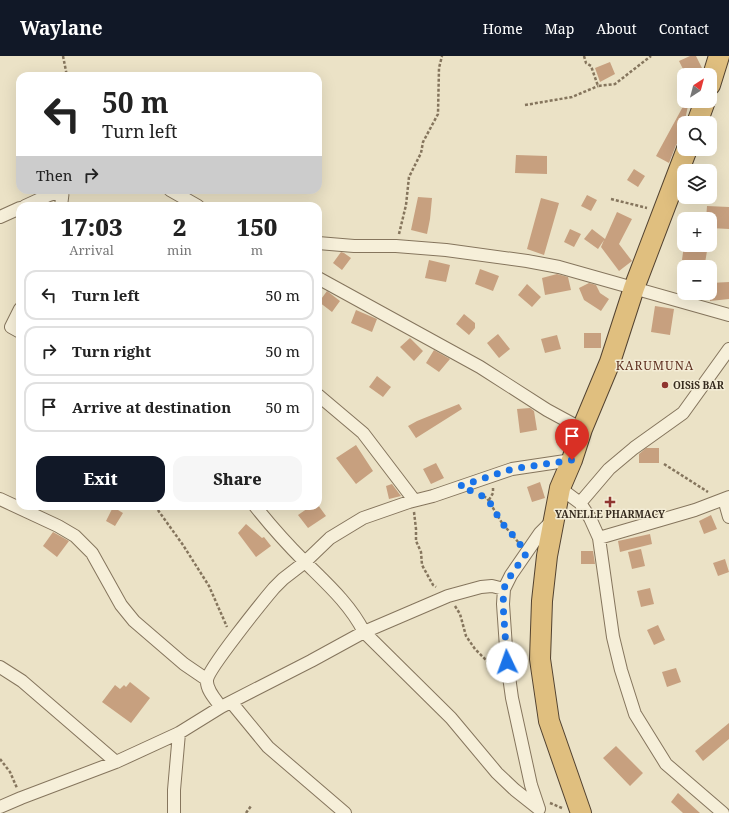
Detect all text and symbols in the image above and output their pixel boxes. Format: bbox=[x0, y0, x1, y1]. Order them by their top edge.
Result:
text: Waylane bbox=[20, 15, 103, 41]
text: Home bbox=[483, 19, 523, 38]
text: Map bbox=[545, 19, 574, 38]
text: About bbox=[596, 19, 637, 38]
text: Contact bbox=[659, 19, 709, 38]
north arrow bbox=[677, 68, 717, 108]
map controls bbox=[677, 68, 717, 300]
text: 50 m bbox=[102, 83, 169, 121]
icon: left bbox=[36, 88, 88, 140]
button: search bbox=[677, 116, 717, 156]
text: Turn left bbox=[102, 119, 177, 143]
icon: right bbox=[80, 164, 102, 186]
button: layers bbox=[677, 164, 717, 204]
text: Then bbox=[36, 165, 72, 185]
text: 17:03 bbox=[61, 210, 123, 243]
text: 2 bbox=[173, 210, 186, 243]
text: 150 bbox=[237, 210, 277, 243]
button: + bbox=[677, 212, 717, 252]
text: Arrival bbox=[69, 241, 114, 259]
text: min bbox=[167, 241, 192, 259]
text: m bbox=[251, 241, 263, 259]
button: − bbox=[677, 260, 717, 300]
icon: left bbox=[38, 284, 60, 306]
text: Turn left bbox=[72, 285, 140, 305]
text: 50 m bbox=[265, 285, 300, 305]
icon: right bbox=[38, 340, 60, 362]
text: Turn right bbox=[72, 341, 151, 361]
text: 50 m bbox=[265, 341, 300, 361]
district label: KARUMUNA bbox=[616, 357, 694, 374]
place label: OISiS BAR bbox=[673, 378, 725, 392]
marker: OISiS BAR bbox=[660, 380, 670, 390]
icon: arrive bbox=[38, 396, 60, 418]
text: Arrive at destination bbox=[72, 397, 231, 417]
text: 50 m bbox=[265, 397, 300, 417]
pin bbox=[555, 419, 589, 460]
icon: arrive bbox=[561, 425, 583, 447]
button: Exit bbox=[36, 456, 165, 502]
button: Share bbox=[173, 456, 302, 502]
marker: YANELLE PHARMACY bbox=[605, 497, 615, 507]
place label: YANELLE PHARMACY bbox=[555, 507, 665, 521]
position arrow bbox=[486, 641, 528, 683]

